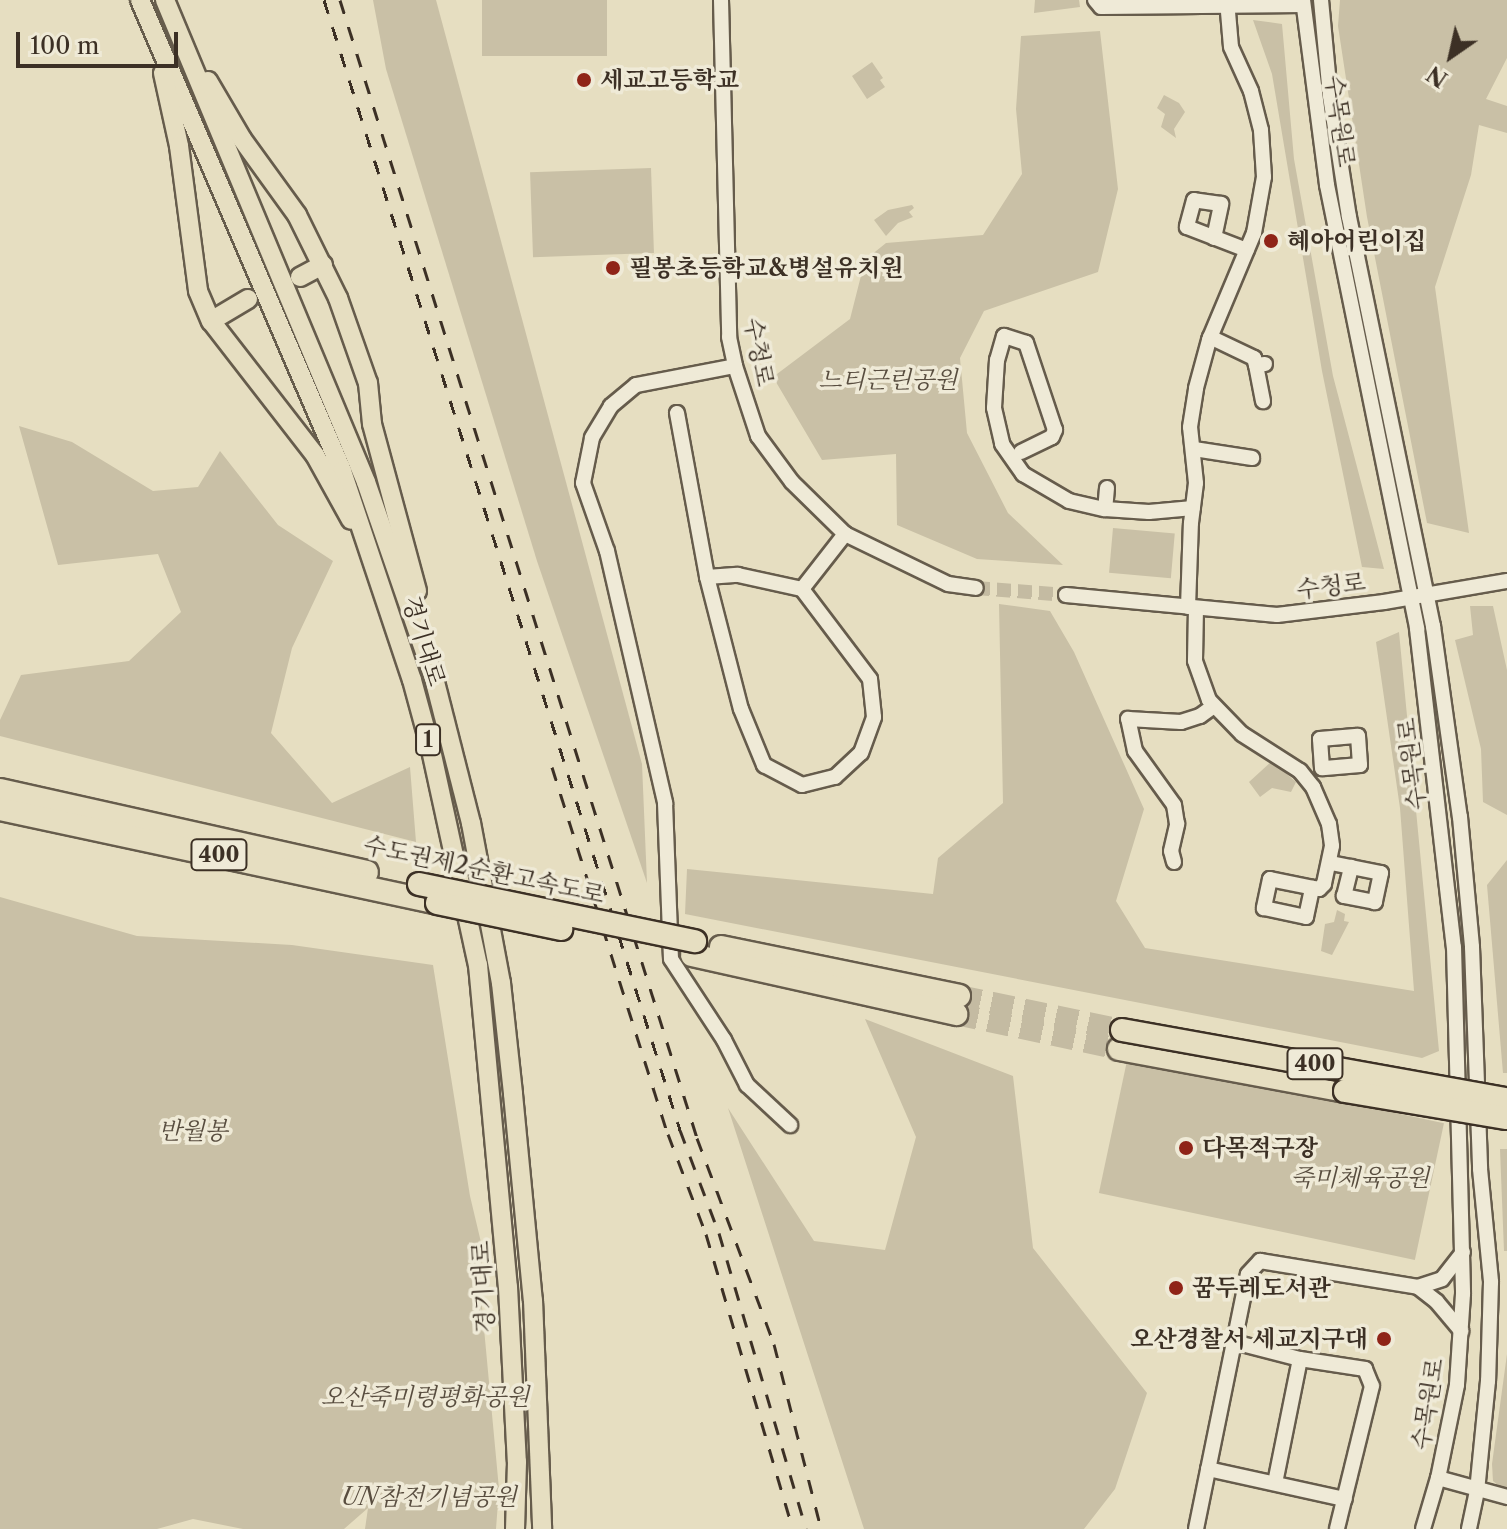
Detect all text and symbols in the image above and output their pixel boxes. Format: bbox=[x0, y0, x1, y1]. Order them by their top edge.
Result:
scale bar bbox=[20, 16, 182, 66]
north arrow bbox=[1411, 16, 1491, 96]
text: 100 m bbox=[30, 31, 99, 60]
text: N bbox=[1422, 60, 1453, 93]
place label: 세교고등학교 bbox=[600, 66, 739, 94]
marker: 세교고등학교 bbox=[575, 71, 593, 89]
street label: 수목원로 bbox=[1319, 73, 1361, 169]
place label: 혜아어린이집 bbox=[1287, 227, 1426, 255]
marker: 혜아어린이집 bbox=[1262, 232, 1280, 250]
place label: 필봉초등학교&병설유치원 bbox=[629, 254, 904, 282]
marker: 필봉초등학교&병설유치원 bbox=[604, 259, 622, 277]
street label: 수청로 bbox=[738, 315, 780, 389]
park label: 느티근린공원 bbox=[818, 366, 958, 394]
street label: 수청로 bbox=[1295, 567, 1367, 605]
street label: 경기대로 bbox=[397, 592, 451, 690]
street label: 수목원로 bbox=[1392, 716, 1432, 812]
road number: 1 bbox=[414, 722, 442, 758]
street label: 수도권제2순환고속도로 bbox=[361, 830, 607, 910]
road number: 400 bbox=[189, 837, 249, 873]
road number: 400 bbox=[1285, 1046, 1345, 1082]
park label: 반월봉 bbox=[158, 1117, 228, 1145]
place label: 다목적구장 bbox=[1202, 1134, 1318, 1162]
marker: 다목적구장 bbox=[1177, 1139, 1195, 1157]
park label: 죽미체육공원 bbox=[1290, 1164, 1430, 1192]
street label: 경기대로 bbox=[466, 1240, 500, 1334]
place label: 꿈두레도서관 bbox=[1192, 1274, 1331, 1302]
marker: 꿈두레도서관 bbox=[1167, 1279, 1185, 1297]
place label: 오산경찰서 세교지구대 bbox=[1130, 1325, 1368, 1353]
marker: 오산경찰서 세교지구대 bbox=[1375, 1330, 1393, 1348]
street label: 수목원로 bbox=[1407, 1356, 1449, 1452]
park label: 오산죽미령평화공원 bbox=[321, 1383, 529, 1411]
park label: UN참전기념공원 bbox=[341, 1483, 517, 1511]

